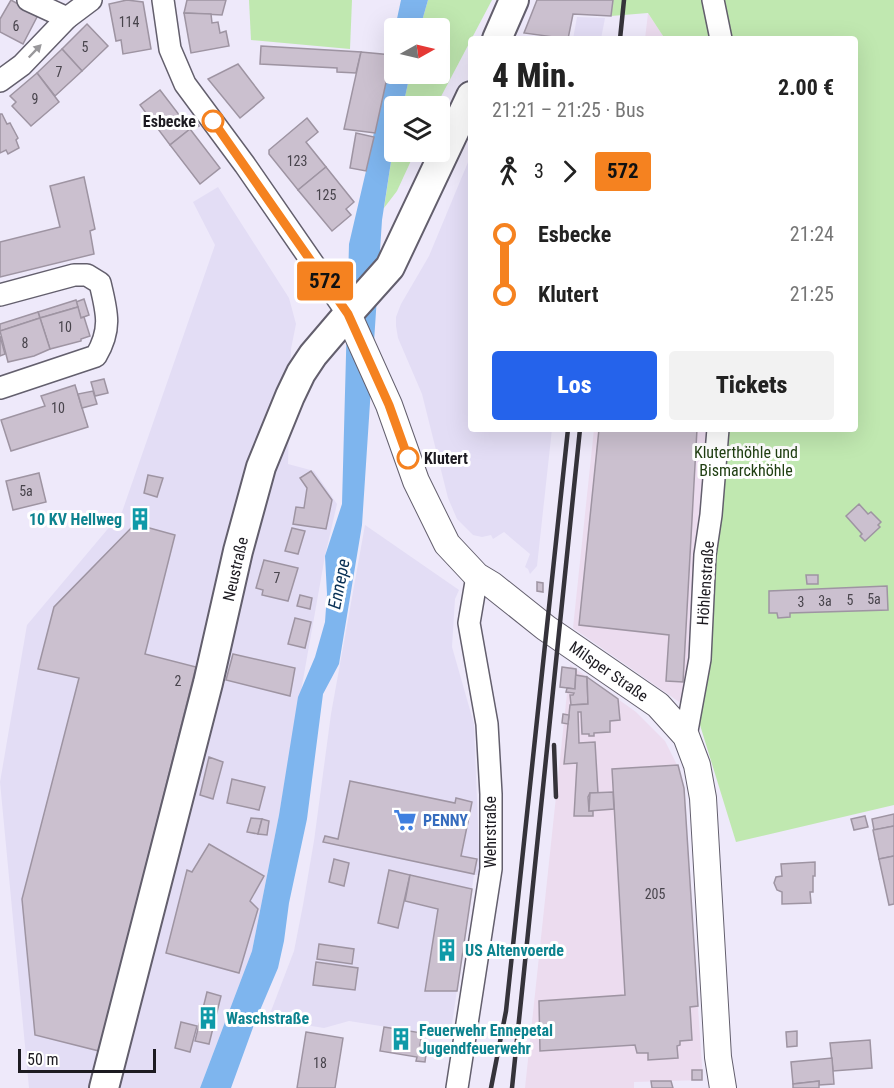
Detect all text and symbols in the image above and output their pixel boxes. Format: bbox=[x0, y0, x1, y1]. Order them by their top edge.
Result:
house number: 114 bbox=[119, 14, 139, 30]
house number: 6 bbox=[13, 18, 20, 34]
north arrow bbox=[384, 18, 450, 84]
map controls bbox=[384, 18, 450, 162]
house number: 5 bbox=[82, 39, 89, 55]
one-way arrow bbox=[28, 44, 41, 59]
text: 4 Min. bbox=[492, 56, 576, 95]
house number: 7 bbox=[56, 64, 63, 80]
text: 2.00 € bbox=[778, 75, 834, 100]
house number: 9 bbox=[32, 91, 38, 107]
button: layers bbox=[384, 96, 450, 162]
text: 21:21 – 21:25 · Bus bbox=[492, 98, 645, 122]
marker: Esbecke bbox=[202, 110, 224, 132]
place label: Esbecke bbox=[143, 112, 196, 131]
house number: 123 bbox=[287, 153, 307, 169]
icon: walk bbox=[492, 155, 525, 188]
icon: forward bbox=[553, 155, 586, 188]
text: 3 bbox=[534, 159, 544, 183]
text: 572 bbox=[607, 159, 639, 183]
house number: 125 bbox=[316, 187, 336, 203]
text: Esbecke bbox=[538, 222, 611, 247]
text: 21:24 bbox=[790, 222, 834, 246]
line badge: 572 bbox=[290, 262, 360, 300]
text: 572 bbox=[309, 269, 341, 293]
text: Klutert bbox=[538, 282, 598, 307]
text: 21:25 bbox=[790, 282, 834, 306]
house number: 10 bbox=[58, 319, 72, 335]
house number: 8 bbox=[22, 335, 29, 351]
button: Los bbox=[492, 351, 657, 420]
button: Tickets bbox=[669, 351, 834, 420]
house number: 10 bbox=[51, 400, 65, 416]
park label: Kluterthöhle und Bismarckhöhle bbox=[694, 443, 798, 480]
marker: Klutert bbox=[397, 447, 419, 469]
place label: Klutert bbox=[424, 449, 468, 468]
house number: 5a bbox=[19, 483, 33, 499]
building icon: 10 KV Hellweg bbox=[127, 506, 153, 532]
place label: 10 KV Hellweg bbox=[29, 510, 122, 529]
street label: Neustraße bbox=[219, 535, 252, 603]
street label: Höhlenstraße bbox=[693, 540, 718, 626]
water label: Ennepe bbox=[323, 557, 354, 611]
house number: 7 bbox=[274, 570, 281, 586]
house number: 5a bbox=[867, 591, 881, 607]
house number: 5 bbox=[847, 592, 854, 608]
house number: 3a bbox=[818, 593, 832, 609]
house number: 3 bbox=[798, 594, 804, 610]
street label: Milsper Straße bbox=[566, 637, 652, 706]
house number: 2 bbox=[175, 673, 182, 689]
street label: Wehrstraße bbox=[481, 796, 500, 868]
supermarket icon: PENNY bbox=[392, 807, 418, 833]
place label: PENNY bbox=[423, 811, 468, 830]
house number: 205 bbox=[645, 886, 665, 902]
building icon: US Altenvoerde bbox=[434, 937, 460, 963]
place label: US Altenvoerde bbox=[465, 941, 564, 960]
building icon: Waschstraße bbox=[195, 1005, 221, 1031]
place label: Waschstraße bbox=[226, 1009, 309, 1028]
place label: Feuerwehr Ennepetal Jugendfeuerwehr bbox=[419, 1021, 553, 1058]
building icon: Feuerwehr Ennepetal Jugendfeuerwehr bbox=[388, 1026, 414, 1052]
scale bar bbox=[18, 1046, 156, 1074]
text: 50 m bbox=[27, 1050, 59, 1069]
house number: 18 bbox=[313, 1055, 327, 1071]

